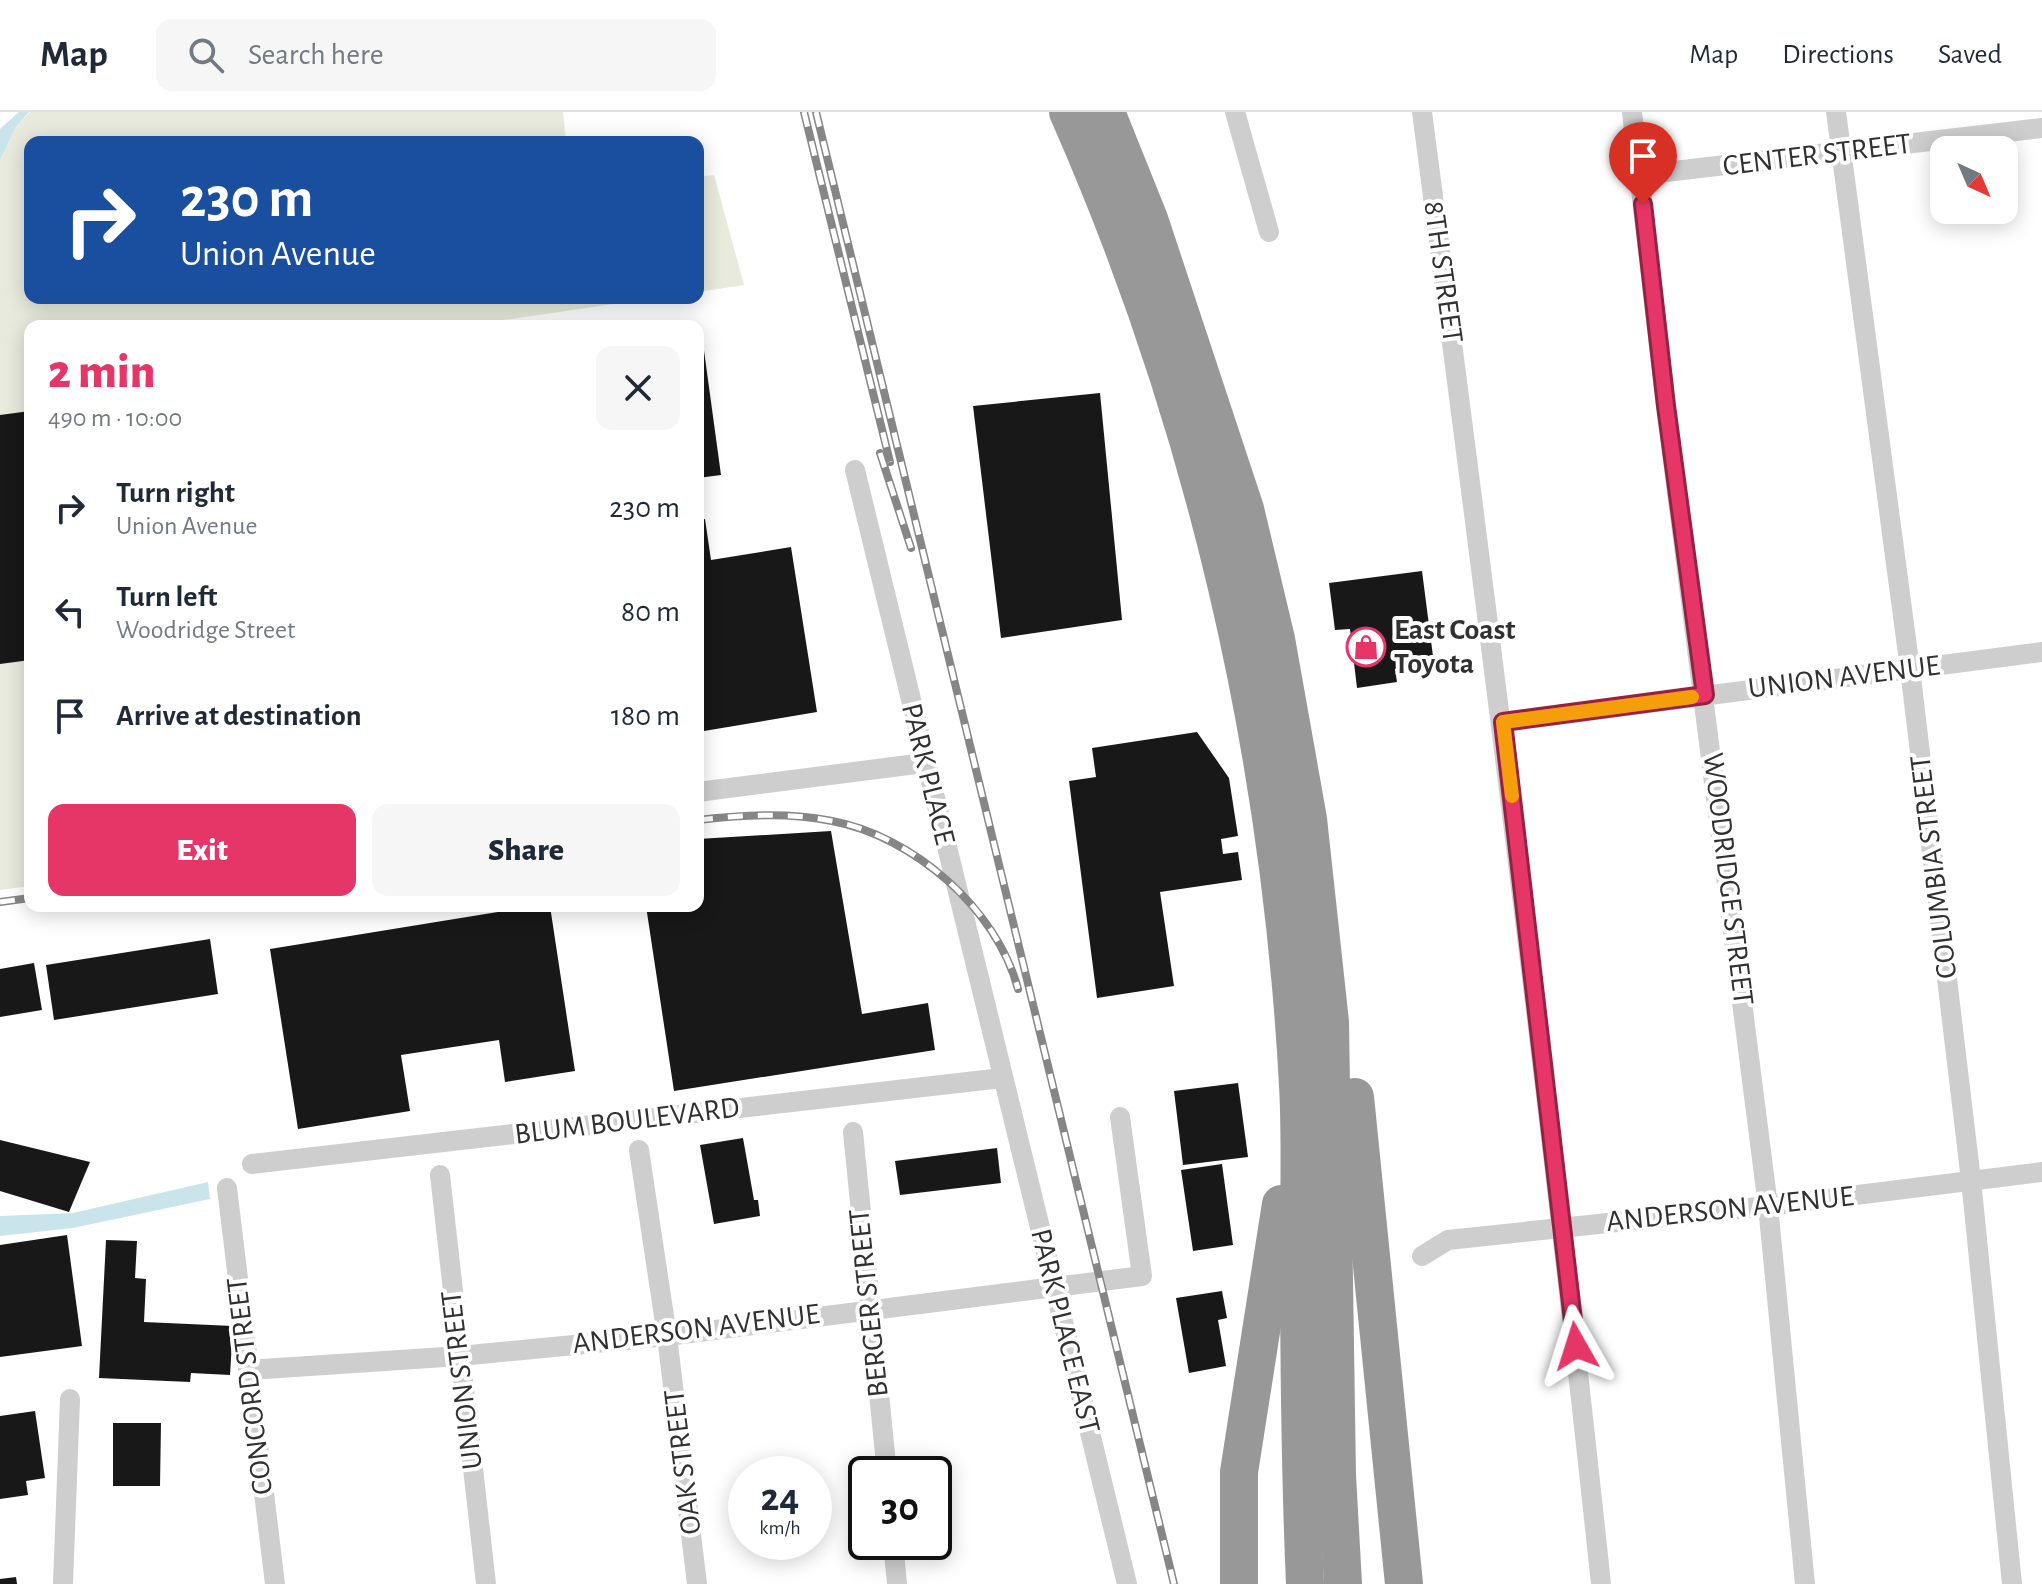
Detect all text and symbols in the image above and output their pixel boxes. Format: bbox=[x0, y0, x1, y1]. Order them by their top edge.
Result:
search box bbox=[156, 19, 716, 91]
icon: search bbox=[184, 33, 228, 77]
text: Map bbox=[40, 36, 108, 74]
text: Search here bbox=[248, 40, 384, 70]
text: Map bbox=[1689, 41, 1738, 69]
text: Directions bbox=[1782, 41, 1894, 69]
text: Saved bbox=[1938, 41, 2002, 69]
pin bbox=[1609, 122, 1677, 204]
street label: CENTER STREET bbox=[1721, 129, 1913, 181]
icon: arrive bbox=[1621, 134, 1665, 178]
north arrow bbox=[1930, 136, 2018, 224]
map controls bbox=[1930, 136, 2018, 224]
icon: right bbox=[48, 168, 152, 272]
text: 230 m bbox=[180, 171, 313, 227]
street label: 8TH STREET bbox=[1418, 199, 1468, 345]
text: Union Avenue bbox=[180, 236, 376, 272]
button: close bbox=[596, 346, 680, 430]
text: 2 min bbox=[48, 349, 156, 397]
text: 490 m · 10:00 bbox=[48, 405, 182, 431]
text: Turn right bbox=[116, 478, 235, 508]
icon: right bbox=[48, 486, 92, 530]
text: 230 m bbox=[609, 493, 680, 523]
text: Union Avenue bbox=[116, 513, 257, 539]
text: Turn left bbox=[116, 582, 217, 612]
icon: left bbox=[48, 590, 92, 634]
text: 80 m bbox=[621, 597, 680, 627]
place label: East Coast Toyota bbox=[1394, 615, 1515, 679]
text: Woodridge Street bbox=[116, 617, 295, 643]
shop icon: East Coast Toyota bbox=[1345, 626, 1387, 668]
street label: UNION AVENUE bbox=[1746, 650, 1942, 704]
icon: arrive bbox=[48, 694, 92, 738]
street label: PARK PLACE bbox=[896, 700, 960, 848]
text: Arrive at destination bbox=[116, 701, 362, 731]
text: 180 m bbox=[611, 701, 680, 731]
street label: WOODRIDGE STREET bbox=[1698, 751, 1758, 1007]
street label: COLUMBIA STREET bbox=[1905, 753, 1963, 980]
button: Exit bbox=[48, 804, 356, 896]
button: Share bbox=[372, 804, 680, 896]
street label: BLUM BOULEVARD bbox=[513, 1092, 741, 1150]
street label: ANDERSON AVENUE bbox=[1605, 1181, 1855, 1237]
street label: BERGER STREET bbox=[844, 1207, 894, 1399]
street label: PARK PLACE EAST bbox=[1025, 1226, 1105, 1437]
street label: CONCORD STREET bbox=[222, 1275, 278, 1496]
street label: UNION STREET bbox=[436, 1289, 488, 1471]
street label: ANDERSON AVENUE bbox=[571, 1299, 821, 1359]
position arrow bbox=[1534, 1304, 1618, 1388]
street label: OAK STREET bbox=[659, 1387, 707, 1536]
speed limit sign: 30 bbox=[848, 1456, 952, 1560]
text: 24 bbox=[761, 1478, 799, 1518]
text: km/h bbox=[759, 1518, 801, 1538]

